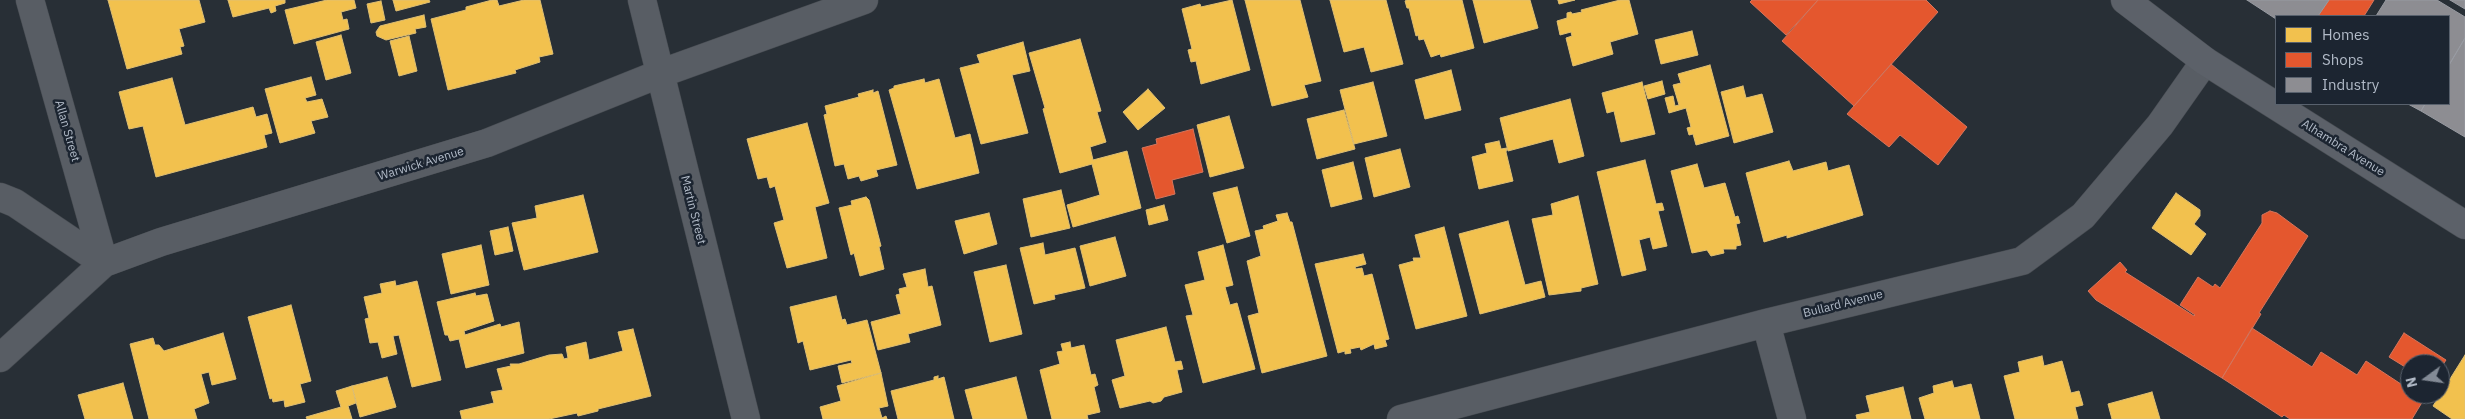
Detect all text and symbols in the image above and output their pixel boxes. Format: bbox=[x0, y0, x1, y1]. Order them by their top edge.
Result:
legend bbox=[2275, 15, 2450, 105]
text: Homes bbox=[2322, 25, 2370, 44]
text: Shops bbox=[2322, 50, 2364, 69]
text: Industry bbox=[2322, 75, 2379, 94]
street label: Allan Street bbox=[51, 99, 83, 163]
street label: Alhambra Avenue bbox=[2299, 117, 2387, 179]
street label: Warwick Avenue bbox=[376, 144, 466, 184]
street label: Martin Street bbox=[678, 174, 708, 246]
street label: Bullard Avenue bbox=[1802, 287, 1884, 321]
north arrow bbox=[2400, 354, 2450, 404]
text: N bbox=[2401, 375, 2421, 389]

